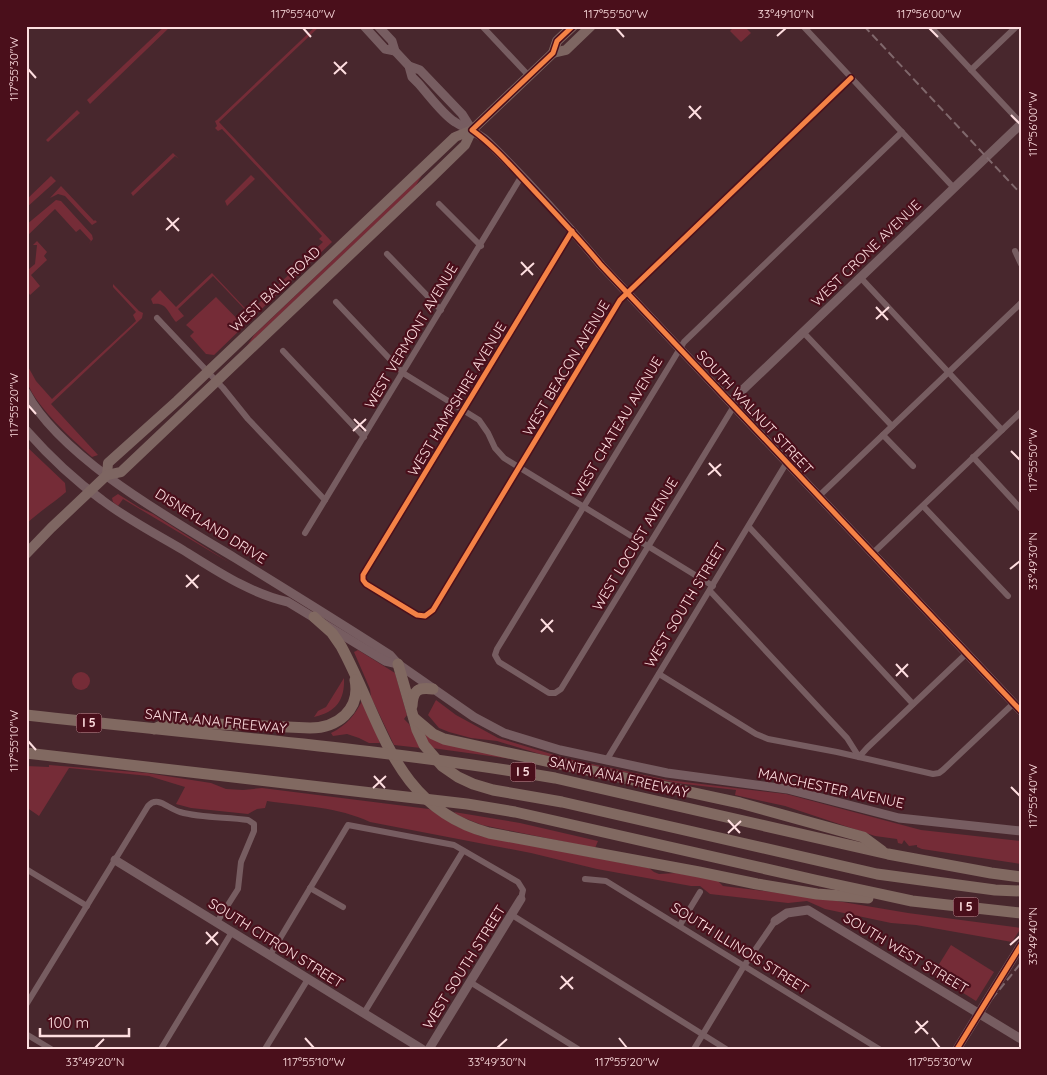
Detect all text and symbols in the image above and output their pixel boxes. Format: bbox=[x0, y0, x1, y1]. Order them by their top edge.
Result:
text: 117°55'40"W bbox=[271, 6, 335, 21]
text: 117°55'50"W bbox=[584, 6, 649, 21]
text: 33°49'10"N bbox=[758, 6, 814, 21]
text: 117°56'00"W bbox=[897, 6, 962, 21]
text: 117°55'30"W bbox=[6, 37, 21, 101]
text: 117°56'00"W bbox=[1025, 91, 1040, 156]
street label: WEST CRONE AVENUE bbox=[807, 196, 925, 310]
street label: WEST BALL ROAD bbox=[226, 242, 324, 336]
street label: WEST VERMONT AVENUE bbox=[360, 260, 462, 412]
street label: WEST BEACON AVENUE bbox=[518, 297, 614, 439]
street label: WEST HAMPSHIRE AVENUE bbox=[404, 319, 510, 479]
street label: SOUTH WALNUT STREET bbox=[693, 346, 817, 478]
street label: WEST CHATEAU AVENUE bbox=[568, 353, 666, 501]
text: 117°55'20"W bbox=[6, 372, 21, 437]
text: 117°55'50"W bbox=[1025, 427, 1040, 492]
street label: WEST LOCUST AVENUE bbox=[588, 474, 682, 614]
street label: DISNEYLAND DRIVE bbox=[152, 484, 270, 568]
text: 33°49'30"N bbox=[1025, 532, 1040, 590]
street label: WEST SOUTH STREET bbox=[641, 539, 729, 671]
street label: SANTA ANA FREEWAY bbox=[144, 705, 288, 737]
text: 117°55'10"W bbox=[6, 710, 21, 772]
road number: I 5 bbox=[76, 714, 102, 732]
street label: SANTA ANA FREEWAY bbox=[548, 752, 691, 802]
road number: I 5 bbox=[510, 762, 536, 782]
street label: MANCHESTER AVENUE bbox=[756, 764, 906, 812]
text: 117°55'40"W bbox=[1025, 764, 1040, 828]
street label: SOUTH CITRON STREET bbox=[205, 894, 347, 992]
street label: SOUTH ILLINOIS STREET bbox=[668, 898, 812, 998]
road number: I 5 bbox=[954, 898, 978, 916]
street label: WEST SOUTH STREET bbox=[419, 902, 509, 1032]
text: 33°49'40"N bbox=[1025, 907, 1040, 965]
street label: SOUTH WEST STREET bbox=[840, 909, 972, 997]
scale bar bbox=[40, 1005, 129, 1037]
text: 100 m bbox=[48, 1013, 89, 1032]
text: 33°49'20"N bbox=[66, 1054, 124, 1069]
text: 117°55'10"W bbox=[283, 1054, 345, 1069]
text: 33°49'30"N bbox=[468, 1054, 526, 1069]
text: 117°55'20"W bbox=[595, 1054, 660, 1069]
text: 117°55'30"W bbox=[908, 1054, 972, 1069]

